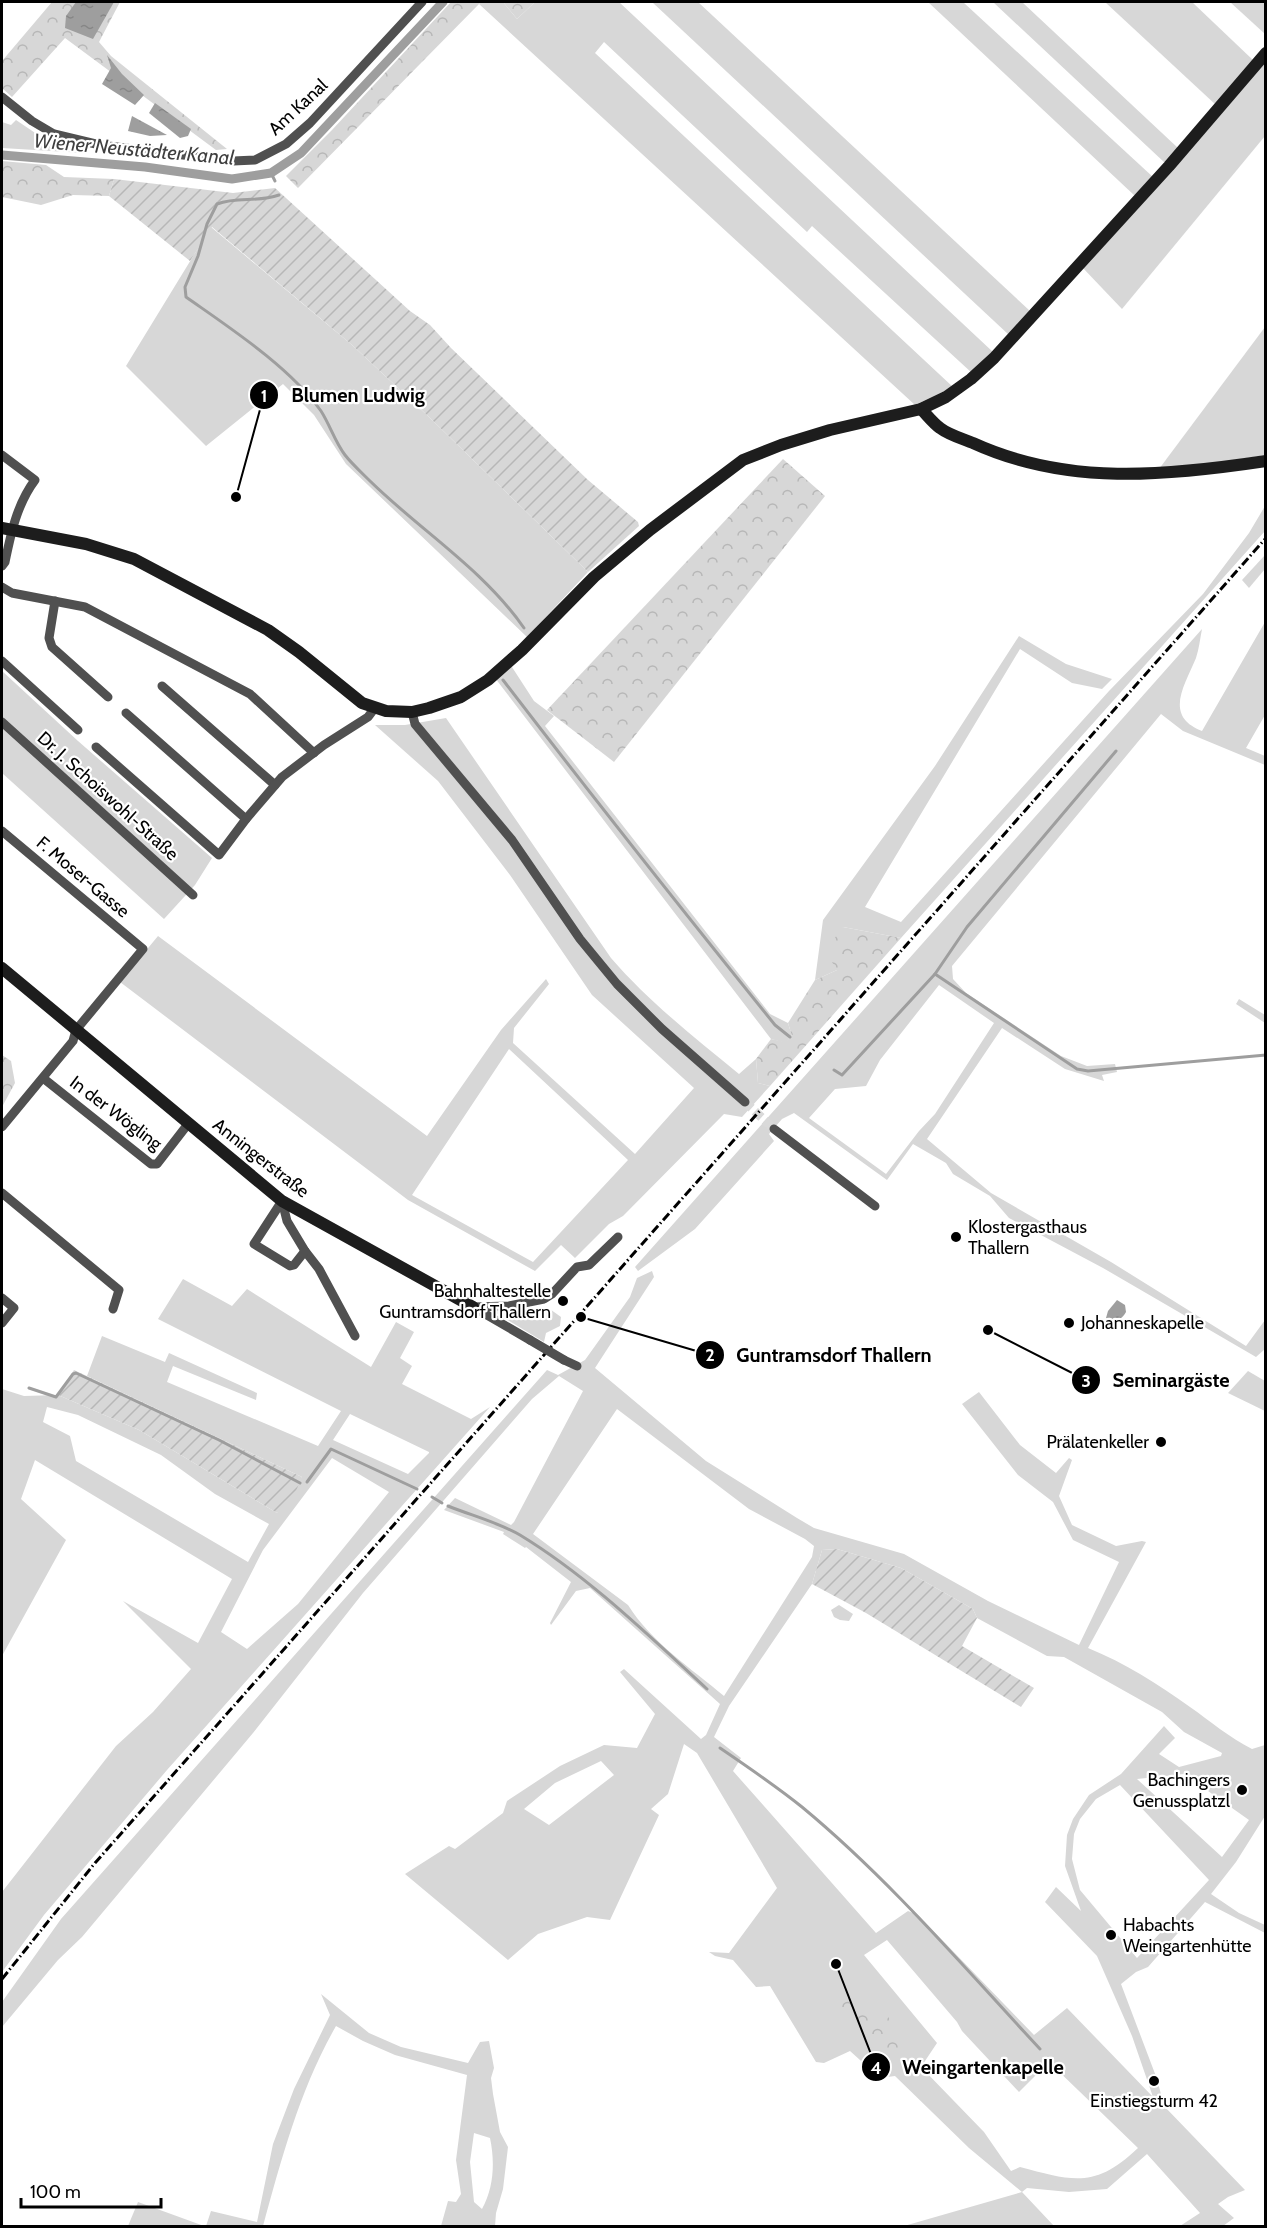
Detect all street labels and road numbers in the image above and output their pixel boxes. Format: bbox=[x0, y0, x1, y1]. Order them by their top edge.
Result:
street label: Am Kanal bbox=[264, 74, 333, 140]
street label: Dr. J. Schoiswohl-Straße bbox=[33, 727, 183, 865]
street label: F. Moser-Gasse bbox=[32, 832, 134, 922]
street label: In der Wögling bbox=[66, 1071, 167, 1155]
street label: Anningerstraße bbox=[208, 1114, 314, 1202]

